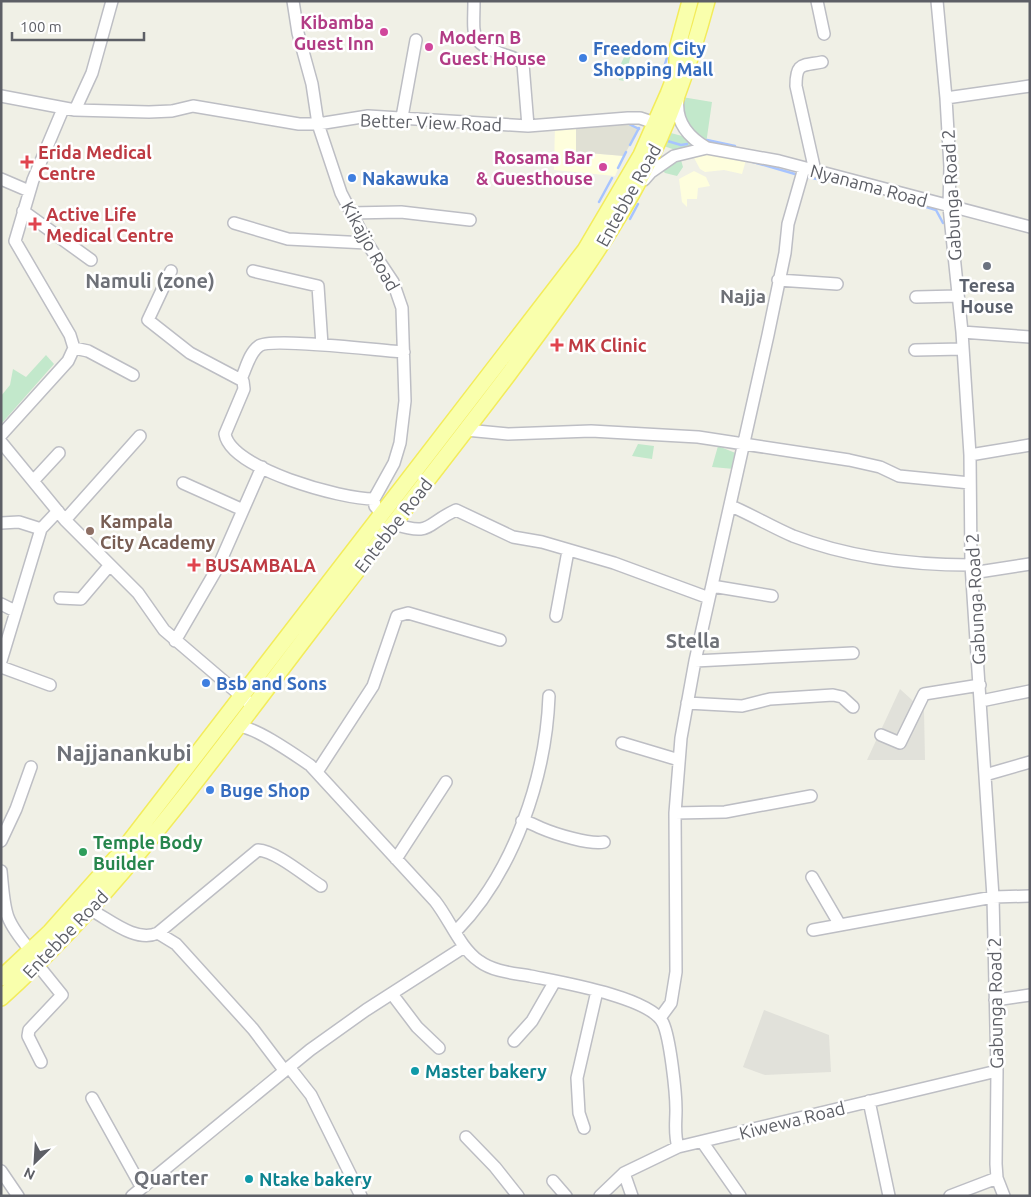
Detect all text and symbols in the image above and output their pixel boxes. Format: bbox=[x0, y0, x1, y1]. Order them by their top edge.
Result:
scale bar bbox=[12, 10, 145, 42]
place label: Kibamba Guest Inn bbox=[294, 12, 374, 53]
text: 100 m bbox=[20, 18, 62, 35]
marker: Kibamba Guest Inn bbox=[378, 26, 390, 38]
place label: Modern B Guest House bbox=[439, 27, 546, 68]
place label: Freedom City Shopping Mall bbox=[593, 38, 714, 79]
marker: Modern B Guest House bbox=[423, 41, 435, 53]
marker: Freedom City Shopping Mall bbox=[577, 52, 589, 64]
street label: Better View Road bbox=[360, 110, 502, 134]
street label: Gabunga Road 2 bbox=[938, 129, 964, 261]
street label: Entebbe Road bbox=[592, 140, 664, 250]
place label: Erida Medical Centre bbox=[38, 142, 152, 183]
place label: Rosama Bar & Guesthouse bbox=[476, 147, 594, 188]
marker: Erida Medical Centre bbox=[20, 155, 34, 169]
street label: Nyanama Road bbox=[808, 160, 930, 210]
marker: Rosama Bar & Guesthouse bbox=[597, 161, 609, 173]
place label: Nakawuka bbox=[362, 168, 449, 188]
marker: Nakawuka bbox=[346, 172, 358, 184]
street label: Kikajjo Road bbox=[338, 198, 404, 294]
place label: Active Life Medical Centre bbox=[46, 204, 174, 245]
marker: Active Life Medical Centre bbox=[28, 217, 42, 231]
marker: Teresa House bbox=[981, 260, 993, 272]
district label: Namuli (zone) bbox=[85, 269, 215, 292]
place label: Teresa House bbox=[959, 275, 1015, 316]
district label: Najja bbox=[720, 285, 766, 307]
place label: MK Clinic bbox=[568, 335, 647, 355]
marker: MK Clinic bbox=[550, 338, 564, 352]
street label: Entebbe Road bbox=[350, 474, 436, 576]
place label: Kampala City Academy bbox=[100, 511, 216, 552]
marker: Kampala City Academy bbox=[84, 525, 96, 537]
street label: Gabunga Road 2 bbox=[962, 533, 988, 665]
place label: BUSAMBALA bbox=[205, 555, 316, 575]
marker: BUSAMBALA bbox=[187, 558, 201, 572]
district label: Stella bbox=[666, 629, 720, 652]
place label: Bsb and Sons bbox=[216, 673, 327, 693]
marker: Bsb and Sons bbox=[200, 677, 212, 689]
district label: Najjanankubi bbox=[56, 740, 192, 765]
place label: Buge Shop bbox=[220, 780, 310, 800]
marker: Buge Shop bbox=[204, 784, 216, 796]
place label: Temple Body Builder bbox=[93, 832, 203, 873]
marker: Temple Body Builder bbox=[77, 846, 89, 858]
street label: Entebbe Road bbox=[18, 886, 112, 982]
street label: Gabunga Road 2 bbox=[984, 937, 1006, 1069]
place label: Master bakery bbox=[425, 1061, 547, 1081]
marker: Master bakery bbox=[409, 1065, 421, 1077]
street label: Kiwewa Road bbox=[737, 1097, 847, 1143]
north arrow bbox=[10, 1137, 60, 1187]
text: N bbox=[21, 1164, 38, 1183]
district label: Quarter bbox=[134, 1166, 209, 1189]
place label: Ntake bakery bbox=[259, 1169, 372, 1189]
marker: Ntake bakery bbox=[243, 1173, 255, 1185]

